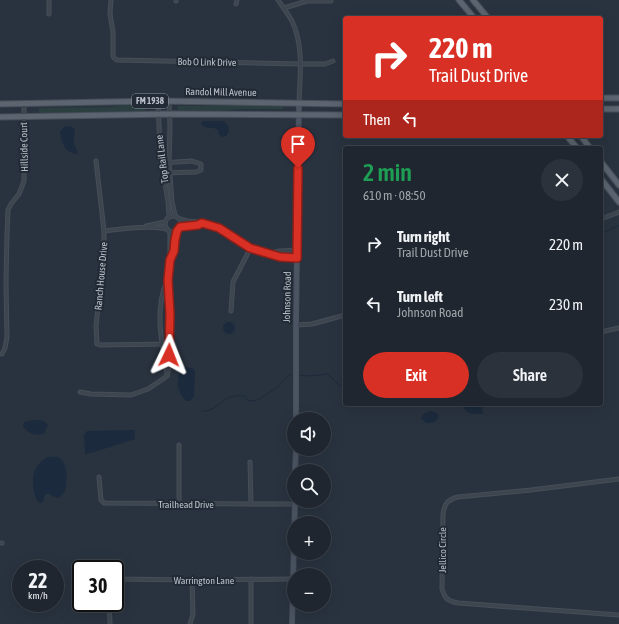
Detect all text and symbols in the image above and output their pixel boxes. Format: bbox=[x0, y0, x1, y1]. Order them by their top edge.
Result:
icon: right bbox=[363, 32, 415, 84]
text: 220 m bbox=[429, 32, 492, 64]
street label: Bob O Link Drive bbox=[177, 56, 237, 68]
text: Trail Dust Drive bbox=[429, 65, 528, 86]
street label: Randol Mill Avenue bbox=[185, 86, 257, 98]
road number: FM 1938 bbox=[132, 94, 168, 108]
icon: left bbox=[399, 108, 421, 130]
text: Then bbox=[363, 111, 391, 128]
street label: Hillside Court bbox=[18, 122, 30, 172]
pin bbox=[281, 127, 315, 168]
icon: arrive bbox=[287, 133, 309, 155]
street label: Top Rail Lane bbox=[154, 134, 170, 184]
text: 2 min bbox=[363, 159, 412, 186]
button: close bbox=[541, 159, 583, 201]
text: 610 m · 08:50 bbox=[363, 188, 426, 203]
text: Turn right bbox=[397, 228, 450, 245]
icon: right bbox=[363, 233, 385, 255]
text: 220 m bbox=[549, 236, 583, 253]
street label: Ranch House Drive bbox=[93, 241, 110, 311]
text: Trail Dust Drive bbox=[397, 245, 469, 260]
street label: Johnson Road bbox=[281, 271, 293, 323]
text: Turn left bbox=[397, 288, 443, 305]
icon: left bbox=[363, 293, 385, 315]
text: 230 m bbox=[549, 296, 583, 313]
text: Johnson Road bbox=[397, 305, 463, 320]
position arrow bbox=[148, 334, 190, 376]
button: Exit bbox=[363, 352, 469, 398]
button: Share bbox=[477, 352, 583, 398]
map controls bbox=[287, 412, 331, 612]
button: sound bbox=[287, 412, 331, 456]
button: search bbox=[287, 464, 331, 508]
street label: Trailhead Drive bbox=[158, 499, 214, 510]
button: + bbox=[287, 516, 331, 560]
street label: Jellico Circle bbox=[437, 527, 448, 573]
speed limit sign: 30 bbox=[72, 560, 124, 612]
button: − bbox=[287, 568, 331, 612]
text: 22 bbox=[29, 569, 47, 592]
street label: Warrington Lane bbox=[174, 575, 235, 586]
text: km/h bbox=[28, 590, 48, 601]

